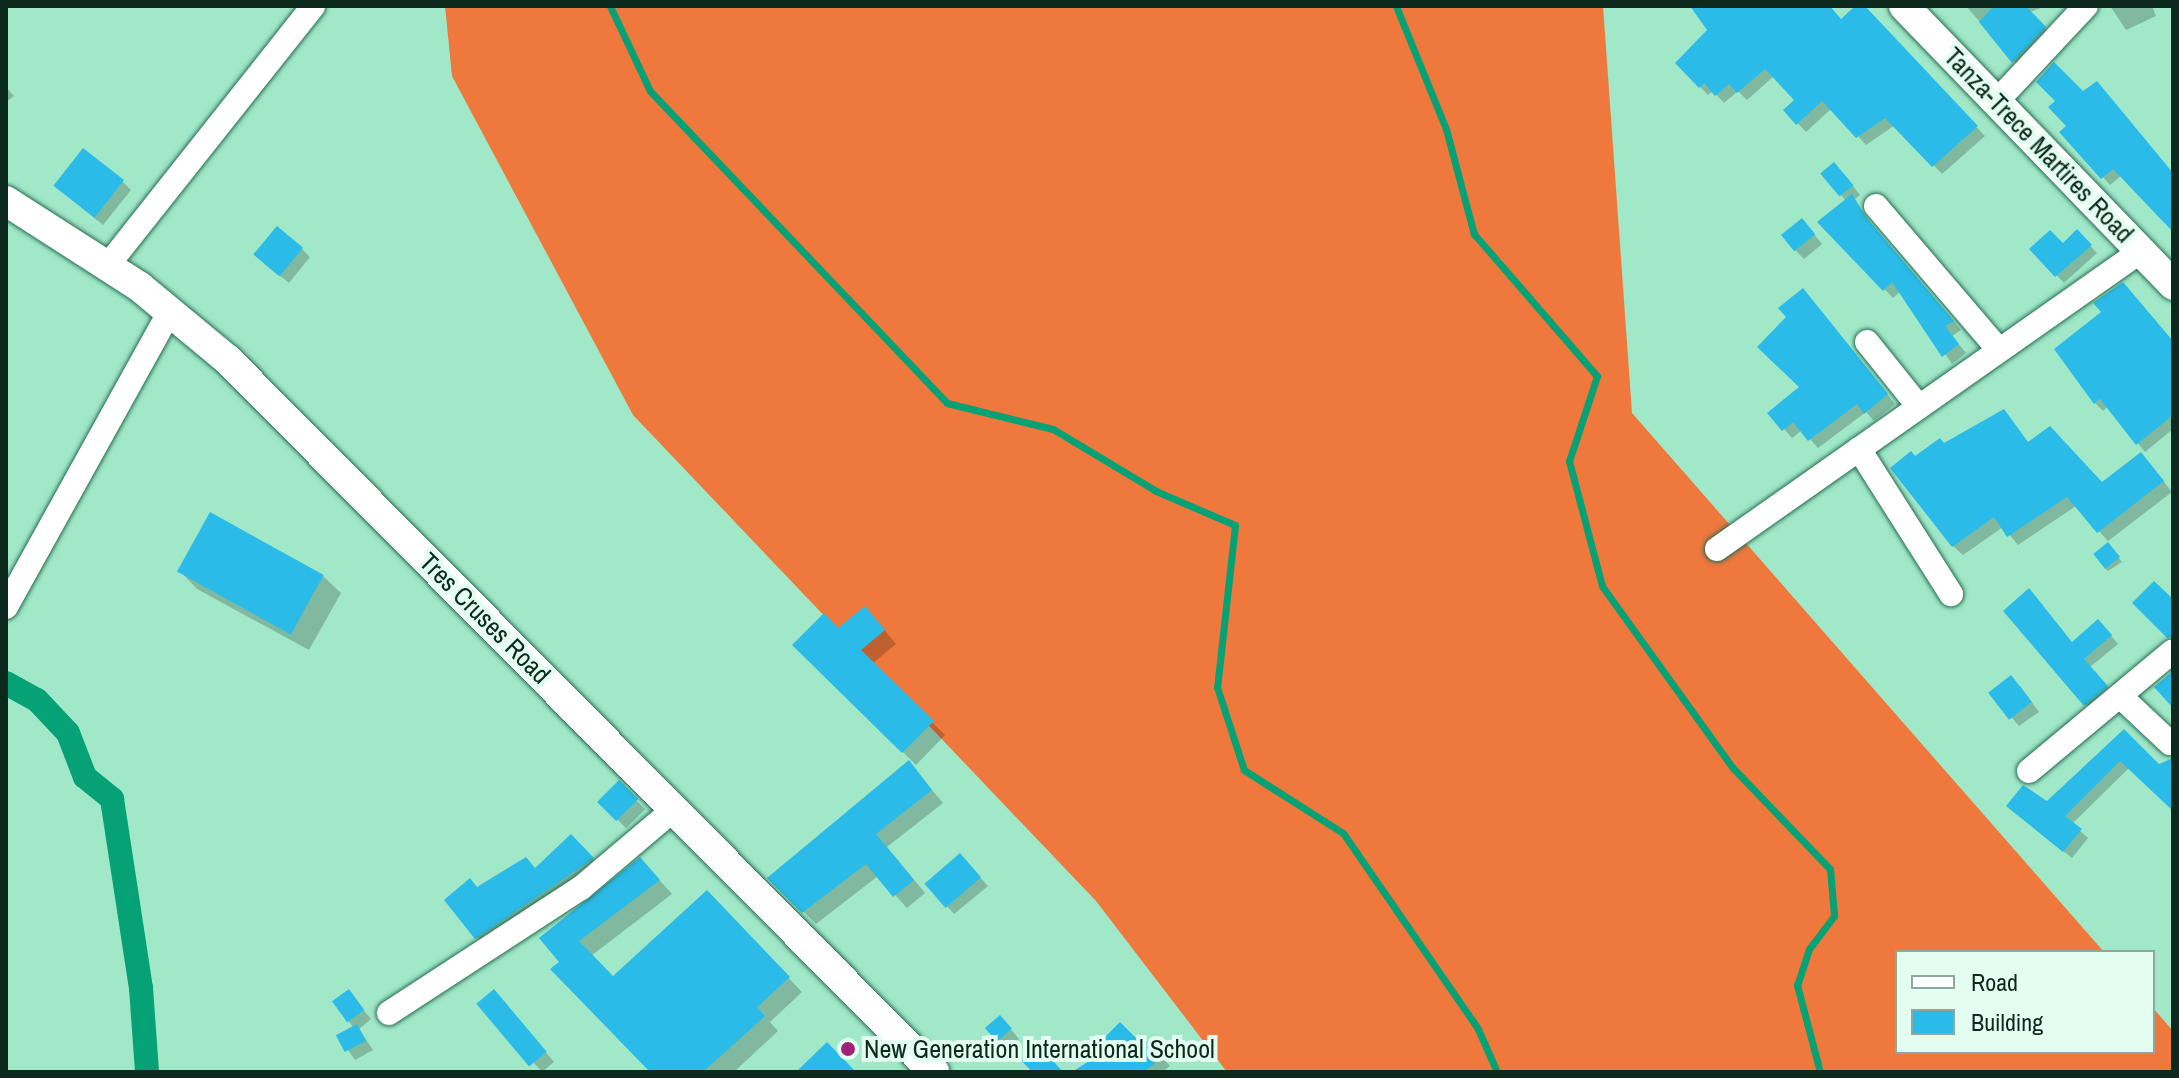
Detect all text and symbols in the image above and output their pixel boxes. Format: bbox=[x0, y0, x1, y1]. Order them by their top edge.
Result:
street label: Tanza-Trece Martires Road bbox=[1938, 41, 2140, 249]
street label: Tres Cruses Road bbox=[413, 546, 557, 690]
legend bbox=[1895, 950, 2155, 1054]
text: Road bbox=[1971, 966, 2018, 998]
text: Building bbox=[1971, 1006, 2043, 1038]
place label: New Generation International School bbox=[864, 1033, 1215, 1065]
marker: New Generation International School bbox=[839, 1040, 857, 1058]

